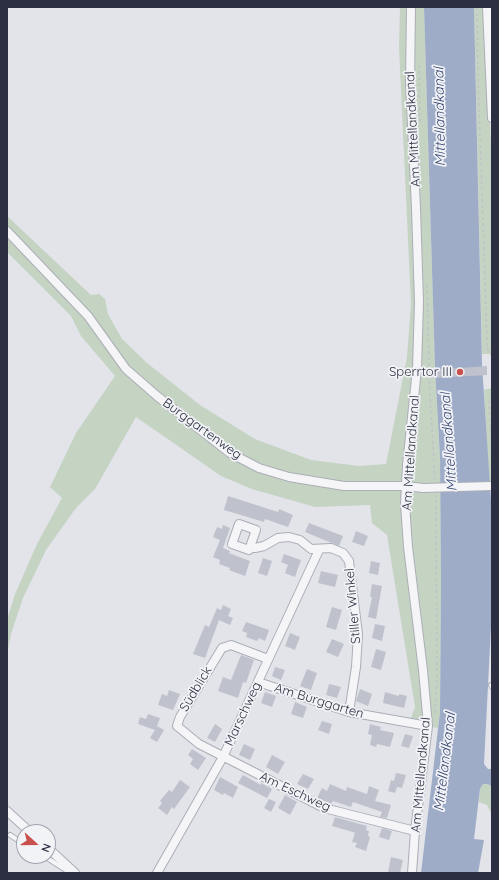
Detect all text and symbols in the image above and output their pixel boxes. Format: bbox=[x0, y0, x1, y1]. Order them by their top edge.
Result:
water label: Mittellandkanal bbox=[431, 67, 449, 167]
street label: Am Mittellandkanal bbox=[402, 71, 424, 187]
place label: Sperrtor III bbox=[389, 364, 452, 380]
marker: Sperrtor III bbox=[455, 367, 465, 377]
water label: Mittellandkanal bbox=[437, 392, 461, 492]
street label: Burggartenweg bbox=[159, 395, 245, 463]
street label: Am Mittellandkanal bbox=[399, 395, 423, 511]
street label: Stiller Winkel bbox=[342, 567, 364, 645]
street label: Südblick bbox=[176, 664, 216, 714]
street label: Marschweg bbox=[221, 679, 265, 749]
street label: Am Burggarten bbox=[272, 680, 366, 722]
water label: Mittellandkanal bbox=[431, 712, 459, 812]
street label: Am Mittellandkanal bbox=[408, 717, 434, 833]
street label: Am Eschweg bbox=[257, 769, 333, 815]
north arrow bbox=[16, 824, 56, 864]
text: N bbox=[38, 842, 54, 854]

